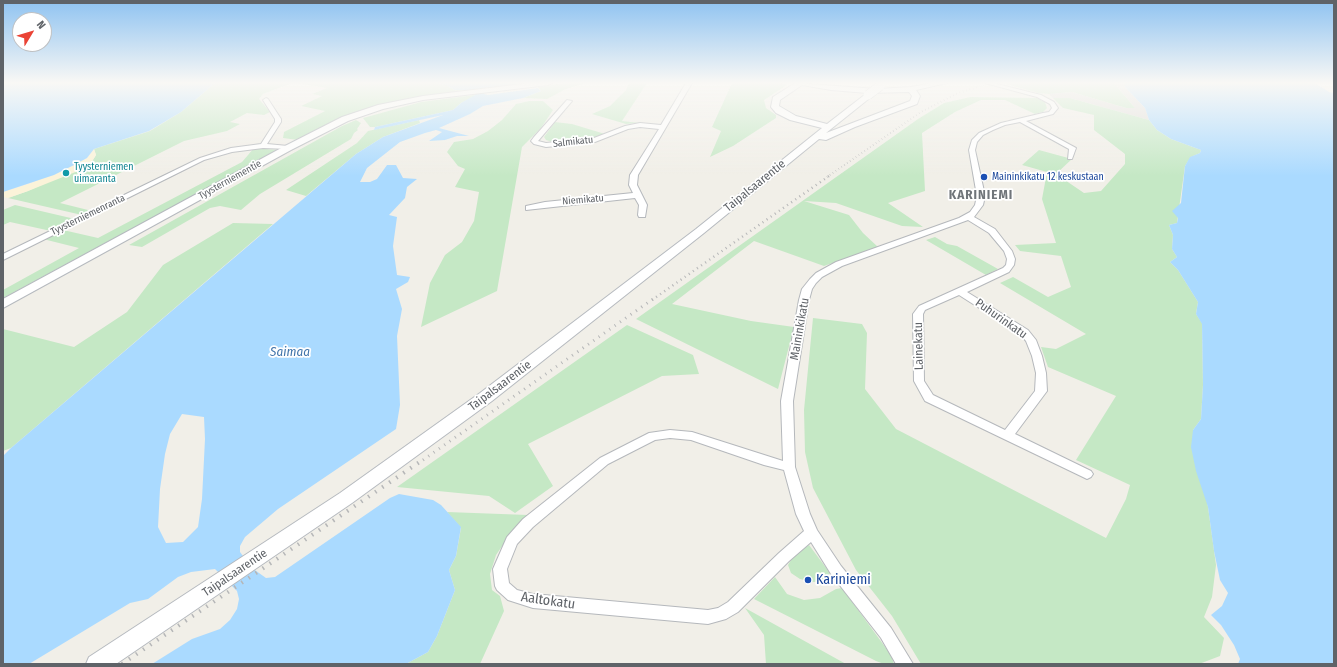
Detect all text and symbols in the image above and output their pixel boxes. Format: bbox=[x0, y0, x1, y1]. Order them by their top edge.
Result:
north arrow bbox=[12, 12, 52, 52]
text: N bbox=[34, 18, 48, 32]
street label: Salmikatu bbox=[552, 134, 594, 150]
street label: Taipalsaarentie bbox=[721, 157, 789, 215]
street label: Tyysterniementie bbox=[196, 158, 264, 202]
place label: Tyysterniemen uimaranta bbox=[74, 161, 134, 184]
marker: Tyysterniemen uimaranta bbox=[61, 168, 71, 178]
place label: Maininkikatu 12 keskustaan bbox=[992, 171, 1104, 183]
marker: Maininkikatu 12 keskustaan bbox=[979, 172, 989, 182]
district label: KARINIEMI bbox=[949, 187, 1013, 203]
street label: Tyysterniemenranta bbox=[49, 192, 127, 238]
street label: Niemikatu bbox=[562, 192, 604, 208]
street label: Puhurinkatu bbox=[972, 296, 1030, 342]
street label: Maininkikatu bbox=[787, 297, 813, 361]
street label: Lainekatu bbox=[911, 322, 927, 370]
water label: Saimaa bbox=[270, 344, 310, 360]
street label: Taipalsaarentie bbox=[466, 358, 534, 414]
street label: Taipalsaarentie bbox=[200, 546, 270, 600]
place label: Kariniemi bbox=[816, 572, 871, 588]
marker: Kariniemi bbox=[803, 575, 813, 585]
street label: Aaltokatu bbox=[520, 589, 576, 613]

